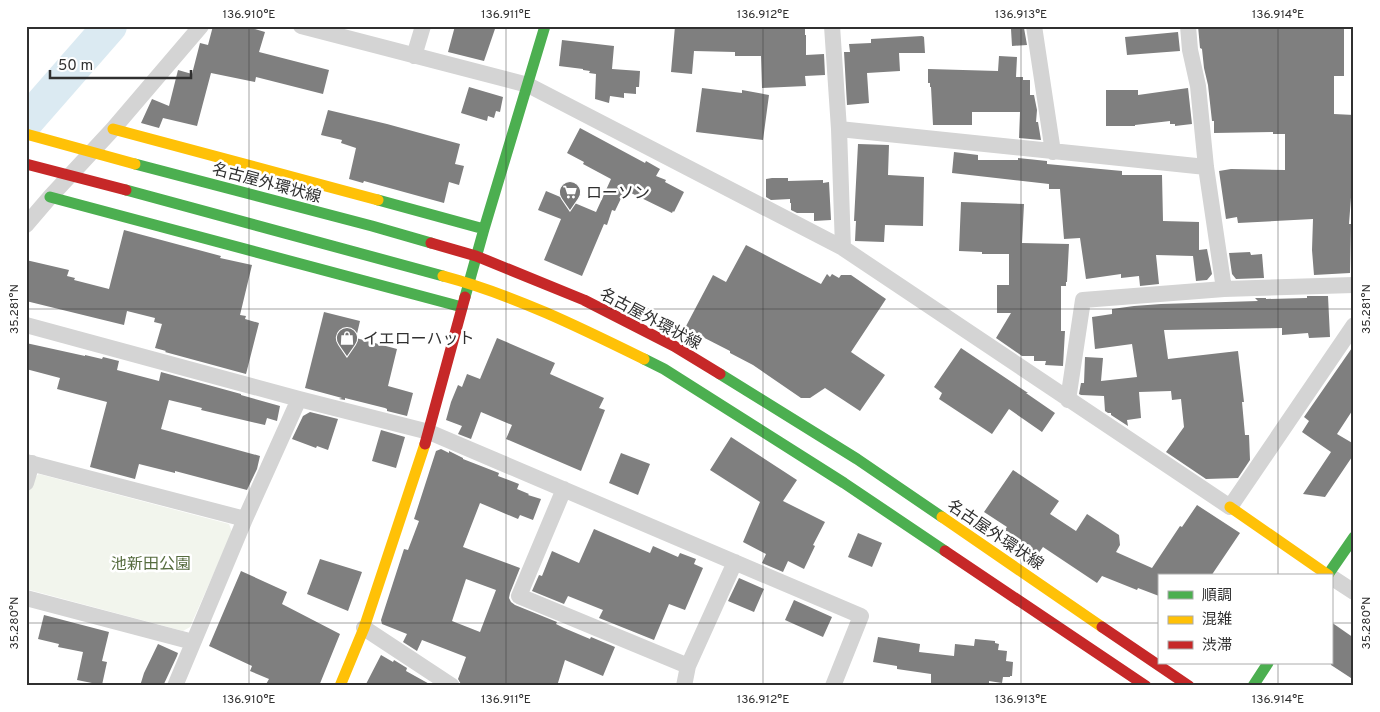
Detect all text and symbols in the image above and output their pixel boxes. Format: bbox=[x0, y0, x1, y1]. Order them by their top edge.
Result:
text: 136.910°E bbox=[222, 7, 276, 23]
text: 136.911°E bbox=[481, 7, 531, 23]
text: 136.912°E bbox=[737, 7, 789, 23]
text: 136.913°E bbox=[995, 7, 1047, 23]
text: 136.914°E bbox=[1252, 7, 1304, 23]
scale bar bbox=[50, 48, 191, 80]
text: 50 m bbox=[58, 57, 93, 76]
street label: 名古屋外環状線 bbox=[210, 160, 323, 208]
supermarket icon: ローソン bbox=[558, 180, 582, 211]
place label: ローソン bbox=[586, 184, 650, 204]
text: 35.281°N bbox=[7, 284, 23, 334]
text: 35.281°N bbox=[1359, 284, 1375, 334]
street label: 名古屋外環状線 bbox=[596, 285, 704, 355]
shop icon: イエローハット bbox=[335, 326, 359, 357]
place label: イエローハット bbox=[363, 330, 475, 350]
street label: 名古屋外環状線 bbox=[943, 496, 1047, 575]
park label: 池新田公園 bbox=[111, 555, 191, 575]
legend bbox=[1158, 574, 1332, 664]
text: 順調 bbox=[1202, 587, 1232, 606]
text: 35.280°N bbox=[7, 596, 23, 650]
text: 35.280°N bbox=[1359, 596, 1375, 650]
text: 混雑 bbox=[1202, 611, 1232, 630]
text: 渋滞 bbox=[1202, 637, 1232, 656]
text: 136.910°E bbox=[222, 692, 276, 708]
text: 136.911°E bbox=[481, 692, 531, 708]
text: 136.912°E bbox=[737, 692, 789, 708]
text: 136.913°E bbox=[995, 692, 1047, 708]
text: 136.914°E bbox=[1252, 692, 1304, 708]

